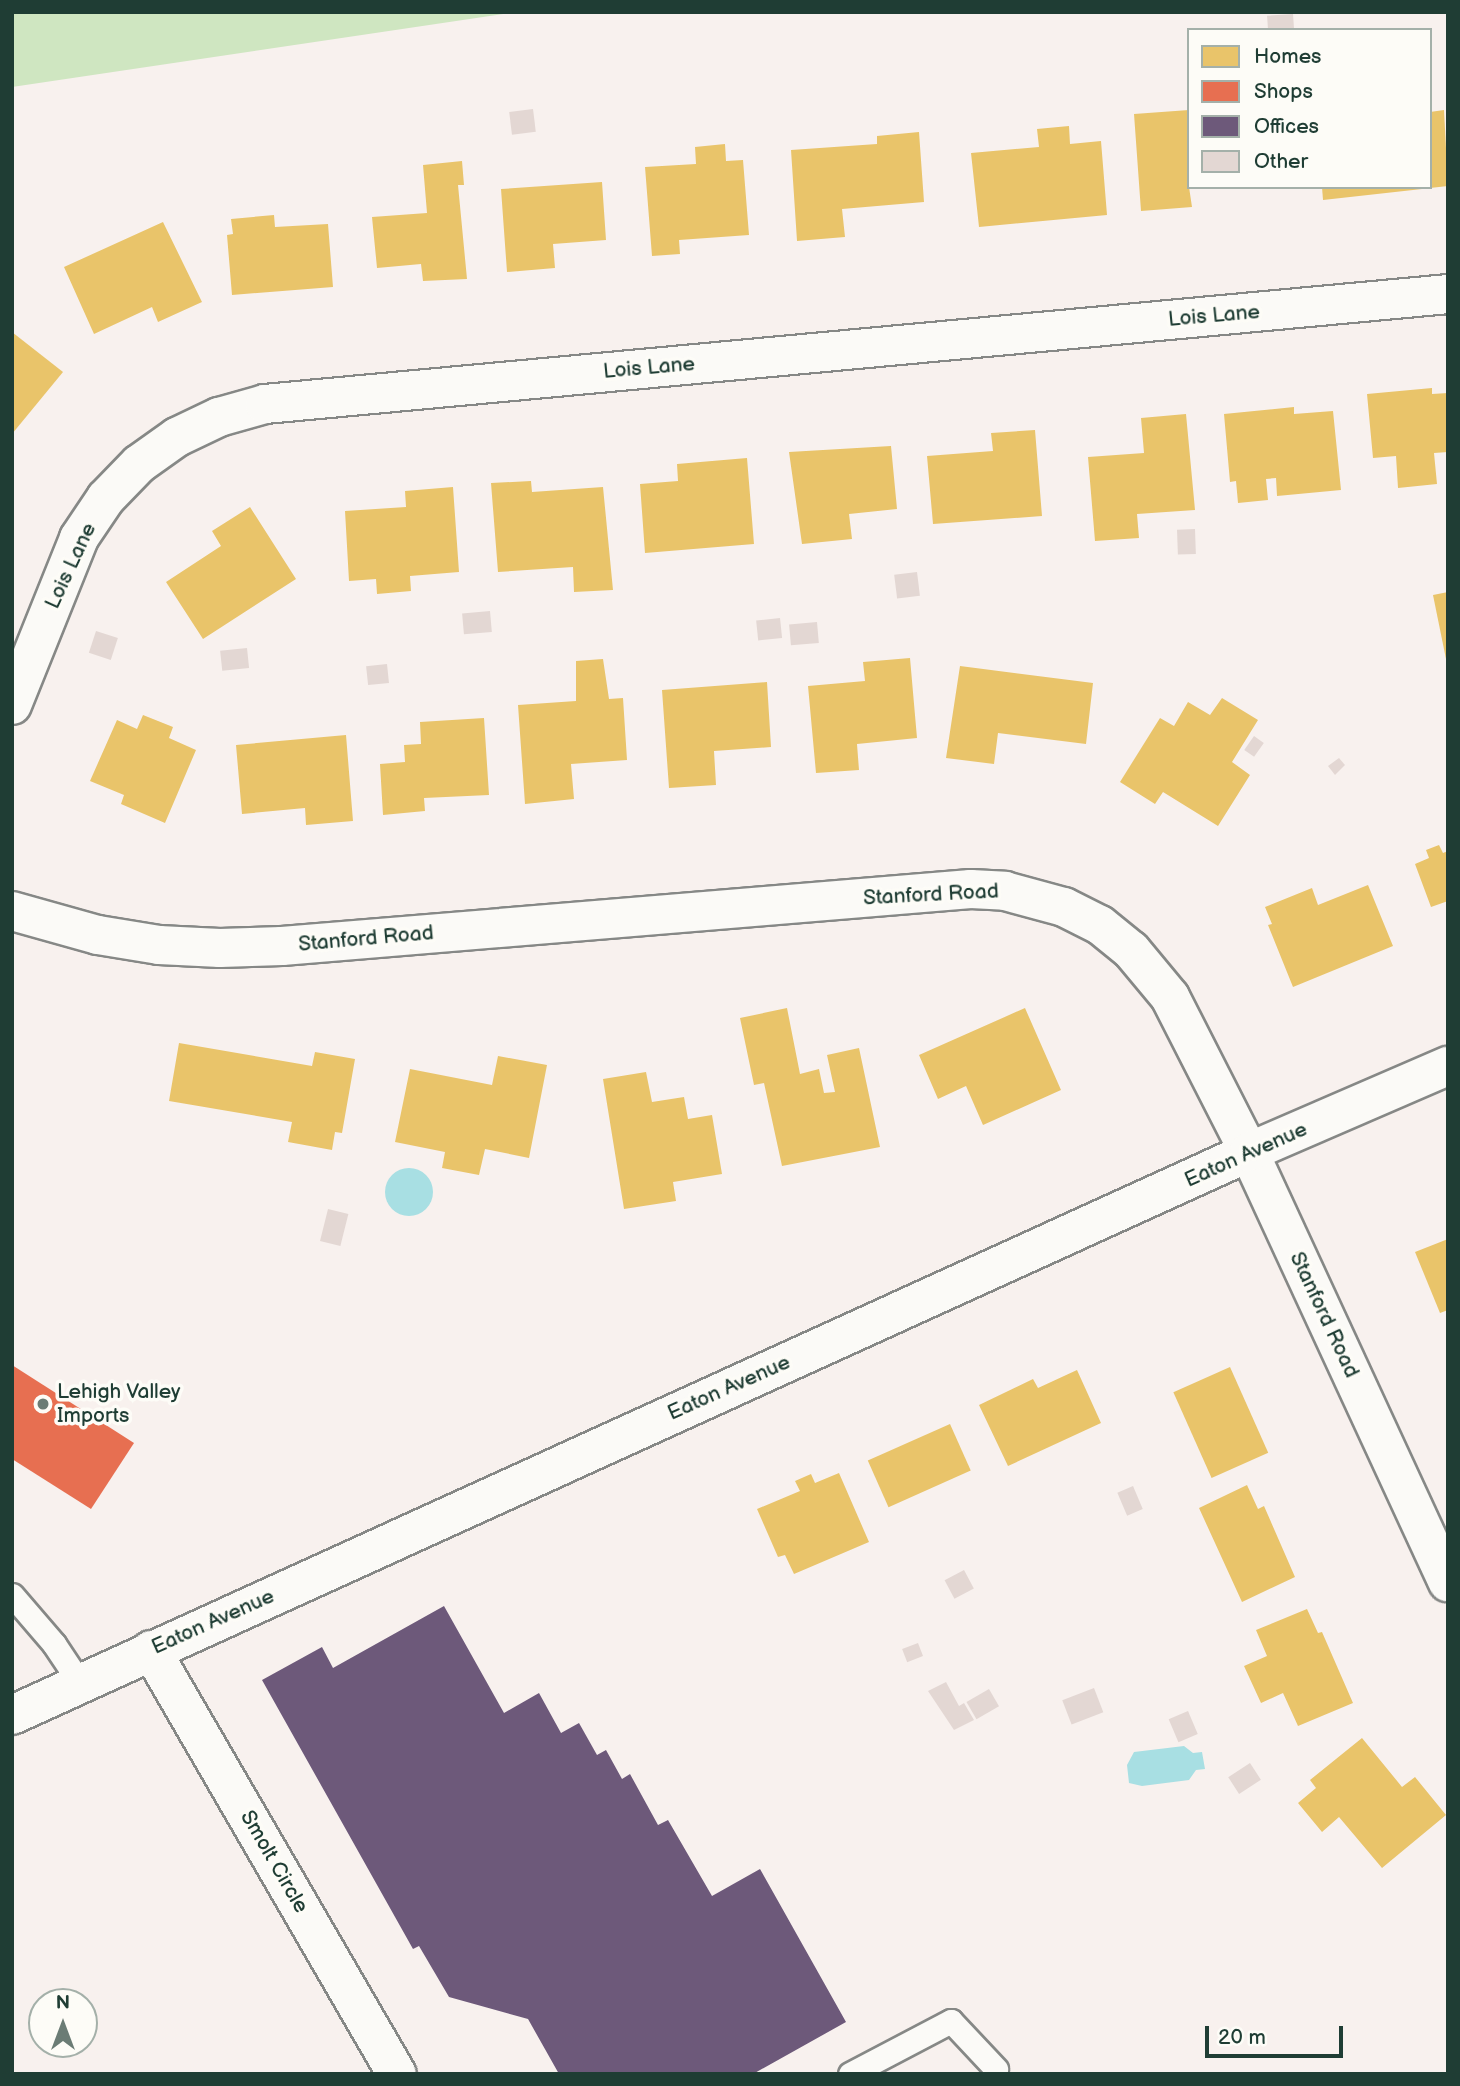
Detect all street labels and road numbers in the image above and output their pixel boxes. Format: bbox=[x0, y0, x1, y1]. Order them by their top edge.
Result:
street label: Lois Lane bbox=[1167, 299, 1261, 333]
street label: Lois Lane bbox=[602, 351, 696, 385]
street label: Lois Lane bbox=[40, 519, 102, 613]
street label: Stanford Road bbox=[863, 879, 999, 911]
street label: Stanford Road bbox=[297, 921, 435, 957]
street label: Eaton Avenue bbox=[1181, 1117, 1311, 1193]
street label: Stanford Road bbox=[1284, 1248, 1364, 1382]
street label: Eaton Avenue bbox=[664, 1350, 794, 1426]
street label: Eaton Avenue bbox=[148, 1584, 278, 1660]
street label: Smolt Circle bbox=[235, 1806, 313, 1918]

